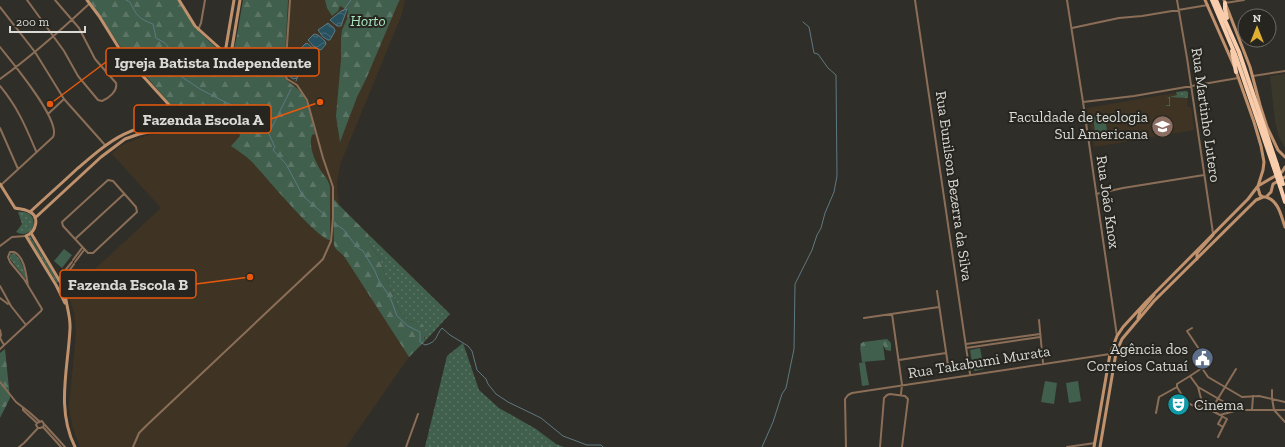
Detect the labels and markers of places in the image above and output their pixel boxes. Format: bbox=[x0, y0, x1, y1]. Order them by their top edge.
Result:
callout: Igreja Batista Independente bbox=[106, 48, 319, 76]
callout: Fazenda Escola A bbox=[134, 105, 271, 133]
place label: Faculdade de teologia Sul Americana bbox=[1009, 108, 1148, 143]
school or university icon: Faculdade de teologia Sul Americana bbox=[1150, 113, 1176, 139]
callout: Fazenda Escola B bbox=[60, 270, 196, 298]
place label: Agência dos Correios Catuaí bbox=[1087, 340, 1188, 375]
public building icon: Agência dos Correios Catuaí bbox=[1190, 345, 1216, 371]
theatre icon: Cinema bbox=[1165, 392, 1191, 418]
place label: Cinema bbox=[1194, 396, 1244, 414]

